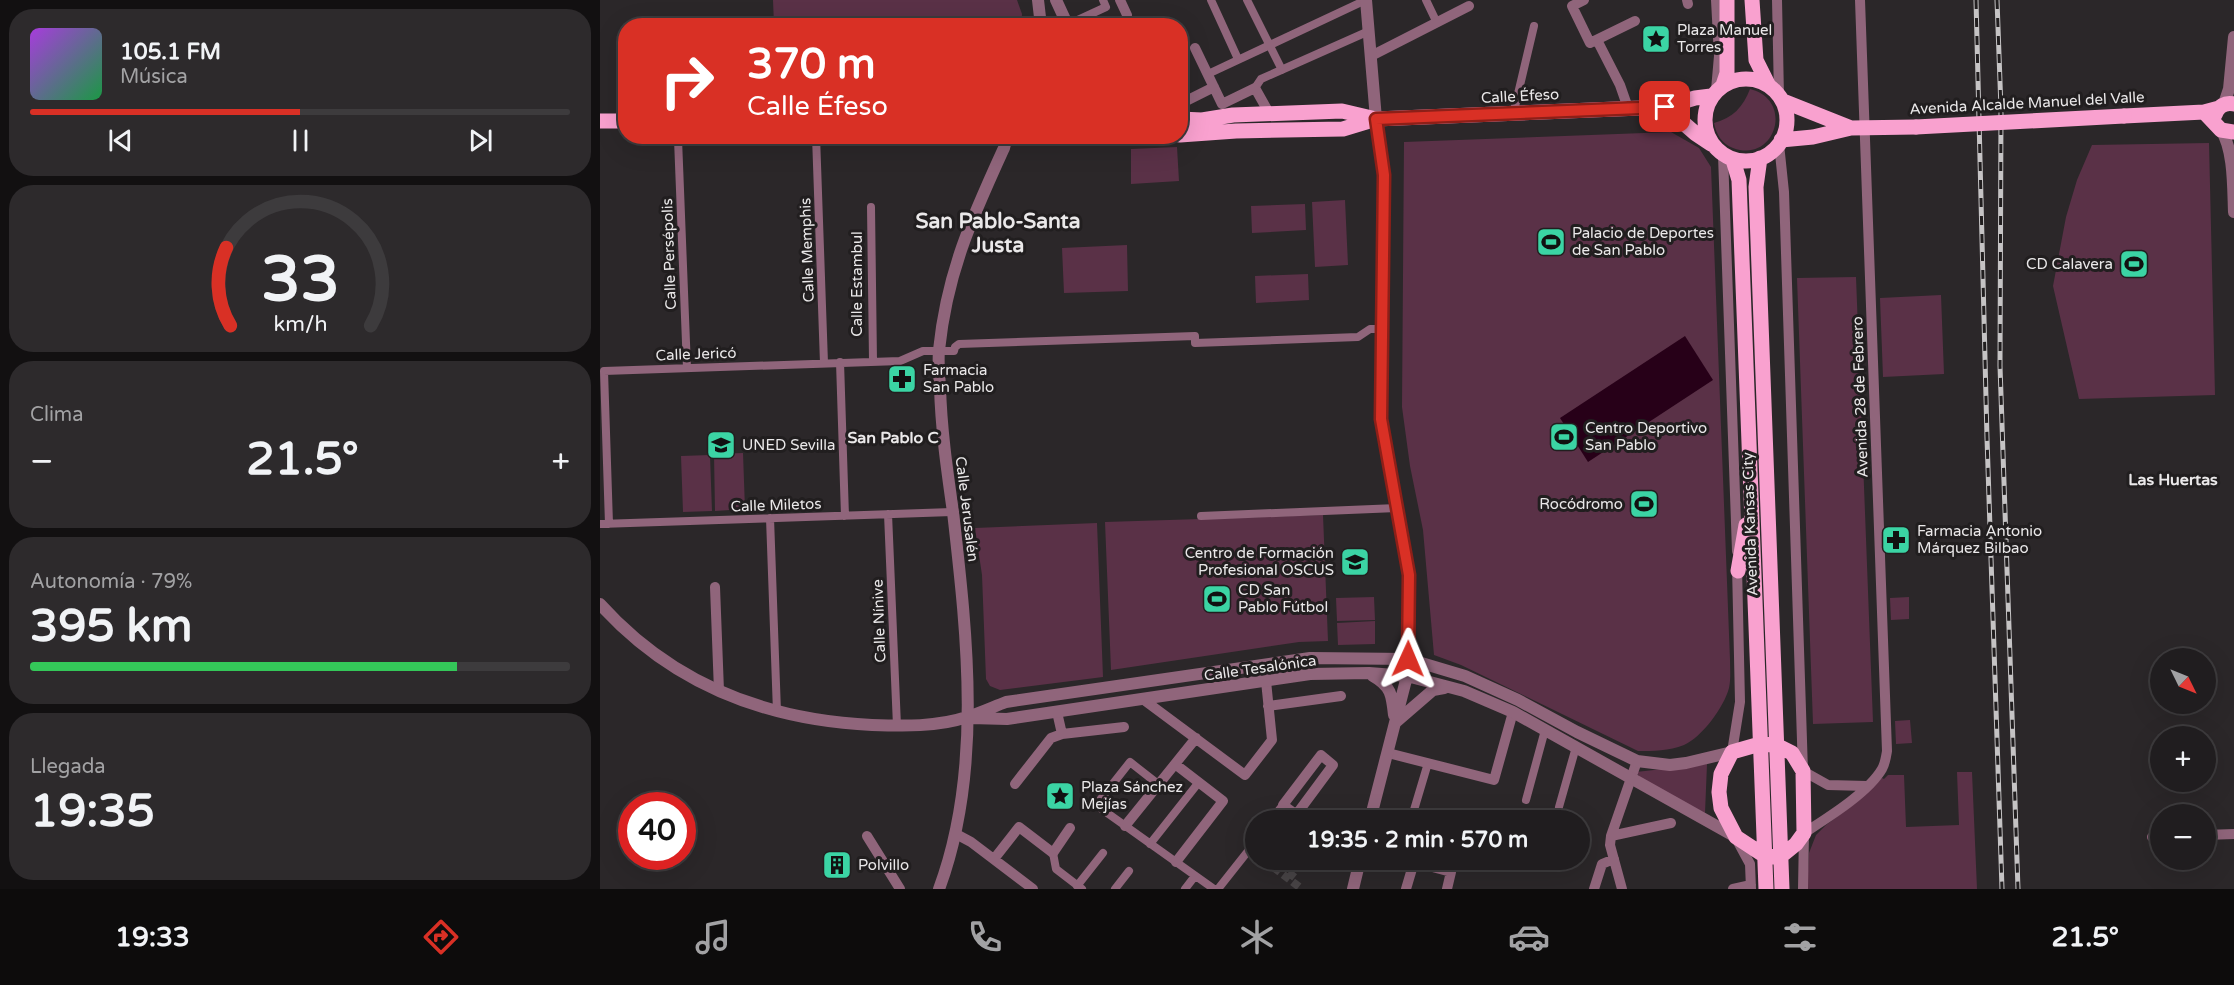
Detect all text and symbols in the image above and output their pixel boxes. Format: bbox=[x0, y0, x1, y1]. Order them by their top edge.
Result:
place label: Plaza Manuel Torres bbox=[1677, 21, 1772, 56]
place icon: Plaza Manuel Torres bbox=[1640, 23, 1672, 55]
text: 105.1 FM bbox=[120, 39, 221, 65]
text: 370 m bbox=[747, 39, 876, 90]
icon: right bbox=[648, 42, 726, 120]
text: Música bbox=[120, 65, 188, 89]
pin bbox=[1639, 81, 1690, 132]
street label: Calle Éfeso bbox=[1480, 85, 1560, 107]
street label: Avenida Alcalde Manuel del Valle bbox=[1909, 88, 2145, 118]
text: Calle Éfeso bbox=[747, 90, 888, 123]
icon: arrive bbox=[1648, 90, 1681, 123]
icon: previous bbox=[104, 124, 137, 157]
icon: pause bbox=[284, 124, 317, 157]
icon: next bbox=[464, 124, 497, 157]
street label: Calle Memphis bbox=[796, 197, 818, 303]
street label: Calle Persépolis bbox=[658, 198, 680, 310]
district label: San Pablo-Santa Justa bbox=[916, 209, 1080, 258]
place label: Palacio de Deportes de San Pablo bbox=[1572, 224, 1714, 259]
sports icon: Palacio de Deportes de San Pablo bbox=[1535, 226, 1567, 258]
street label: Calle Estambul bbox=[848, 231, 866, 337]
text: 33 bbox=[261, 243, 339, 318]
sports icon: CD Calavera bbox=[2118, 248, 2150, 280]
place label: CD Calavera bbox=[2026, 255, 2113, 273]
text: km/h bbox=[273, 311, 327, 337]
street label: Avenida 28 de Febrero bbox=[1848, 316, 1872, 478]
street label: Calle Jericó bbox=[655, 344, 737, 364]
place label: Farmacia San Pablo bbox=[923, 361, 994, 396]
pharmacy icon: Farmacia San Pablo bbox=[886, 363, 918, 395]
text: Clima bbox=[30, 403, 83, 427]
place label: Centro Deportivo San Pablo bbox=[1585, 419, 1707, 454]
sports icon: Centro Deportivo San Pablo bbox=[1548, 421, 1580, 453]
district label: San Pablo C bbox=[847, 428, 939, 448]
school or university icon: UNED Sevilla bbox=[705, 429, 737, 461]
text: 21.5° bbox=[246, 433, 359, 487]
place label: UNED Sevilla bbox=[742, 436, 835, 454]
text: − bbox=[30, 442, 54, 481]
text: + bbox=[551, 442, 570, 481]
street label: Avenida Kansas City bbox=[1738, 452, 1762, 596]
street label: Calle Jerusalén bbox=[952, 455, 982, 563]
district label: Las Huertas bbox=[2128, 470, 2218, 490]
sports icon: Rocódromo bbox=[1628, 488, 1660, 520]
street label: Calle Miletos bbox=[730, 494, 822, 516]
place label: Rocódromo bbox=[1539, 495, 1623, 513]
place label: Farmacia Antonio Márquez Bilbao bbox=[1917, 522, 2042, 557]
pharmacy icon: Farmacia Antonio Márquez Bilbao bbox=[1880, 524, 1912, 556]
place label: Centro de Formación Profesional OSCUS bbox=[1185, 544, 1334, 579]
school or university icon: Centro de Formación Profesional OSCUS bbox=[1339, 546, 1371, 578]
text: Autonomía · 79% bbox=[30, 570, 192, 594]
street label: Calle Nínive bbox=[869, 579, 889, 663]
place label: CD San Pablo Fútbol bbox=[1238, 581, 1328, 616]
sports icon: CD San Pablo Fútbol bbox=[1201, 583, 1233, 615]
text: 395 km bbox=[30, 600, 192, 654]
position arrow bbox=[1376, 627, 1440, 691]
north arrow bbox=[2150, 648, 2216, 714]
map controls bbox=[2150, 648, 2216, 870]
street label: Calle Tesalónica bbox=[1203, 651, 1317, 685]
button: + bbox=[2150, 726, 2216, 792]
text: Llegada bbox=[30, 755, 106, 779]
place label: Plaza Sánchez Mejías bbox=[1081, 778, 1183, 813]
place icon: Plaza Sánchez Mejías bbox=[1044, 780, 1076, 812]
text: 19:35 bbox=[30, 785, 155, 839]
speed limit sign: 40 bbox=[618, 792, 696, 870]
button: − bbox=[2150, 804, 2216, 870]
text: 19:35 · 2 min · 570 m bbox=[1307, 827, 1528, 853]
building icon: Polvillo bbox=[821, 849, 853, 881]
place label: Polvillo bbox=[858, 856, 909, 874]
icon: directions bbox=[420, 916, 462, 958]
icon: music bbox=[692, 916, 734, 958]
icon: phone bbox=[964, 916, 1006, 958]
icon: climate bbox=[1236, 916, 1278, 958]
icon: car bbox=[1508, 916, 1550, 958]
icon: filters bbox=[1779, 916, 1821, 958]
text: 19:33 bbox=[115, 921, 190, 954]
text: 21.5° bbox=[2051, 921, 2119, 954]

